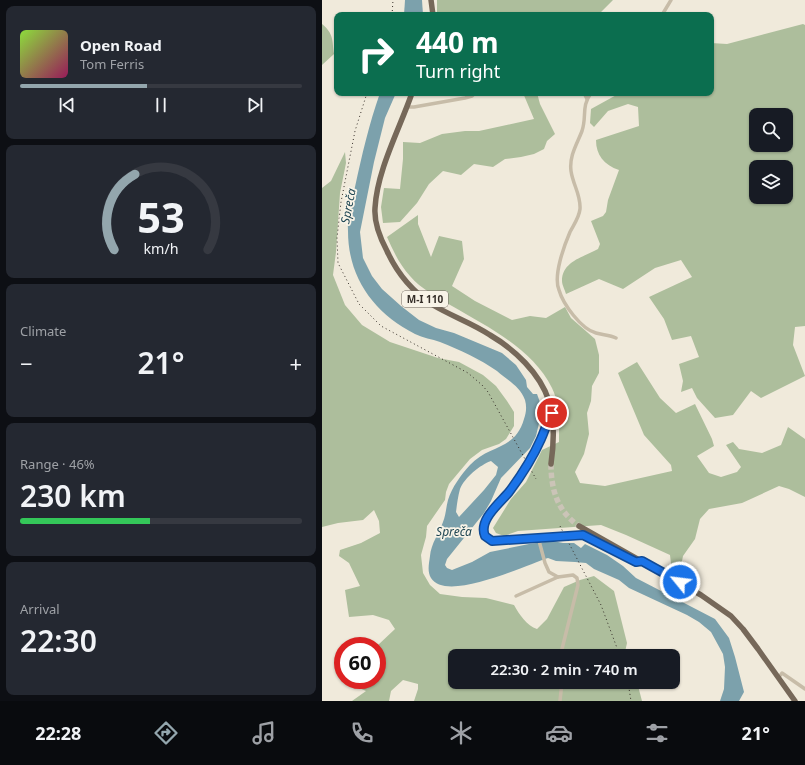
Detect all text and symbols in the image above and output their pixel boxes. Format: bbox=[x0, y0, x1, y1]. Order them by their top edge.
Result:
text: 440 m bbox=[416, 23, 499, 61]
icon: right bbox=[350, 28, 402, 80]
text: Open Road bbox=[80, 35, 162, 55]
text: Tom Ferris bbox=[80, 55, 144, 73]
text: Turn right bbox=[416, 59, 500, 83]
icon: previous bbox=[56, 94, 78, 116]
icon: pause bbox=[150, 94, 172, 116]
icon: next bbox=[244, 94, 266, 116]
map controls bbox=[749, 108, 793, 204]
button: search bbox=[749, 108, 793, 152]
button: layers bbox=[749, 160, 793, 204]
water label: Spreča bbox=[336, 187, 360, 225]
text: 53 bbox=[137, 188, 185, 244]
text: km/h bbox=[143, 238, 179, 257]
road number: M-I 110 bbox=[402, 291, 448, 307]
text: Climate bbox=[20, 322, 66, 340]
text: 21° bbox=[137, 342, 185, 383]
text: − bbox=[20, 348, 33, 378]
text: + bbox=[289, 348, 302, 378]
pin bbox=[535, 396, 569, 430]
icon: arrive bbox=[541, 402, 563, 424]
text: Range · 46% bbox=[20, 455, 95, 473]
text: 230 km bbox=[20, 475, 126, 516]
water label: Spreča bbox=[436, 523, 472, 540]
position arrow bbox=[659, 561, 701, 603]
text: Arrival bbox=[20, 600, 60, 618]
text: 22:30 bbox=[20, 620, 97, 661]
speed limit sign: 60 bbox=[334, 637, 386, 689]
text: 22:30 · 2 min · 740 m bbox=[490, 659, 638, 679]
icon: directions bbox=[152, 719, 180, 747]
icon: music bbox=[250, 719, 278, 747]
icon: phone bbox=[348, 719, 376, 747]
icon: climate bbox=[447, 719, 475, 747]
icon: car bbox=[545, 719, 573, 747]
icon: filters bbox=[643, 719, 671, 747]
text: 22:28 bbox=[35, 721, 81, 745]
text: 21° bbox=[742, 721, 770, 745]

